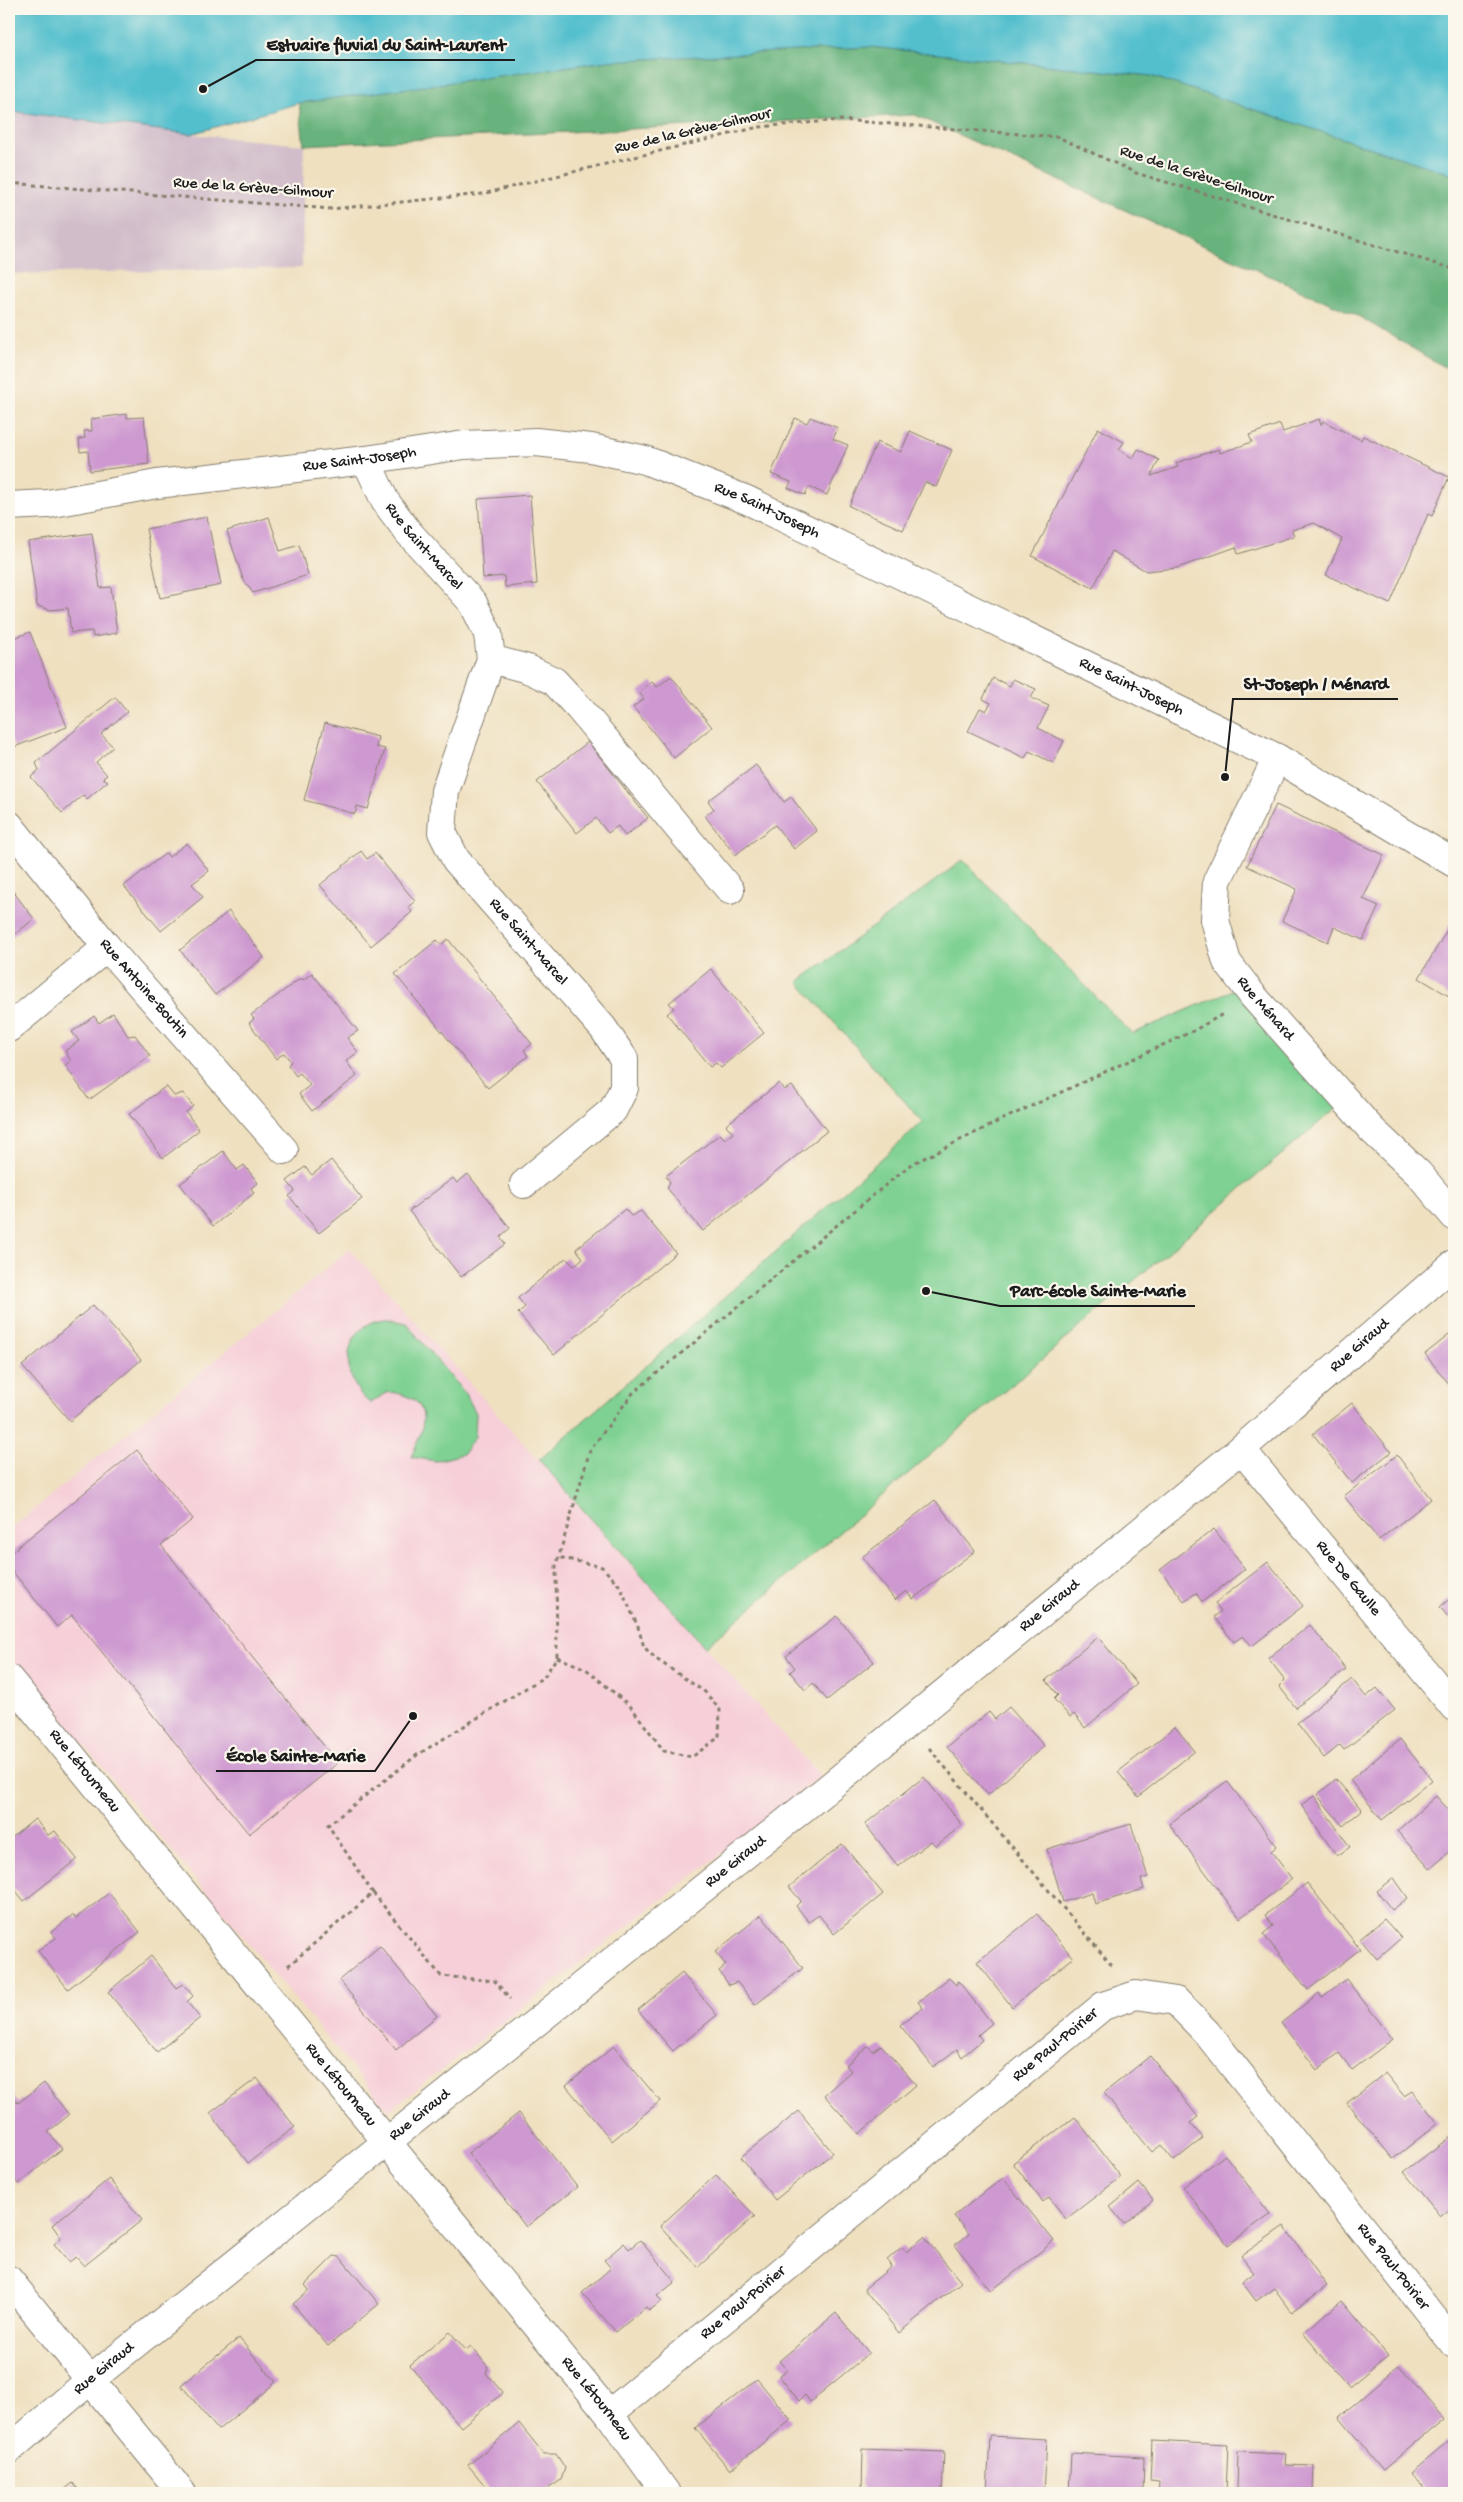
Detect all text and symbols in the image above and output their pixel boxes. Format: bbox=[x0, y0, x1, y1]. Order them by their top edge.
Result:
callout: Estuaire fluvial du Saint-Laurent bbox=[256, 27, 515, 60]
text: Estuaire fluvial du Saint-Laurent bbox=[266, 36, 507, 57]
street label: Rue de la Grève-Gilmour bbox=[613, 104, 774, 159]
street label: Rue de la Grève-Gilmour bbox=[1117, 142, 1276, 210]
street label: Rue de la Grève-Gilmour bbox=[173, 174, 335, 204]
street label: Rue Saint-Joseph bbox=[302, 443, 418, 477]
street label: Rue Saint-Joseph bbox=[711, 478, 823, 544]
street label: Rue Saint-Marcel bbox=[380, 499, 466, 595]
street label: Rue Saint-Joseph bbox=[1076, 653, 1187, 721]
callout: St-Joseph / Ménard bbox=[1233, 666, 1398, 699]
text: St-Joseph / Ménard bbox=[1244, 675, 1391, 696]
street label: Rue Saint-Marcel bbox=[485, 895, 571, 990]
street label: Rue Antoine-Boutin bbox=[95, 935, 192, 1043]
street label: Rue Ménard bbox=[1232, 973, 1299, 1046]
callout: Parc-école Sainte-Marie bbox=[1000, 1273, 1195, 1306]
text: Parc-école Sainte-Marie bbox=[1009, 1282, 1186, 1303]
street label: Rue Giraud bbox=[1326, 1314, 1395, 1377]
street label: Rue De Gaulle bbox=[1311, 1537, 1385, 1621]
street label: Rue Giraud bbox=[1016, 1575, 1085, 1637]
street label: Rue Létourneau bbox=[45, 1726, 124, 1817]
callout: École Sainte-Marie bbox=[216, 1738, 375, 1771]
text: École Sainte-Marie bbox=[226, 1746, 366, 1768]
street label: Rue Giraud bbox=[702, 1831, 772, 1892]
street label: Rue Paul-Poirier bbox=[1009, 2004, 1103, 2086]
street label: Rue Létourneau bbox=[301, 2039, 380, 2131]
street label: Rue Giraud bbox=[386, 2084, 456, 2146]
street label: Rue Paul-Poirier bbox=[1352, 2220, 1434, 2315]
street label: Rue Paul-Poirier bbox=[696, 2261, 791, 2344]
street label: Rue Giraud bbox=[70, 2338, 140, 2399]
street label: Rue Létourneau bbox=[557, 2353, 635, 2445]

